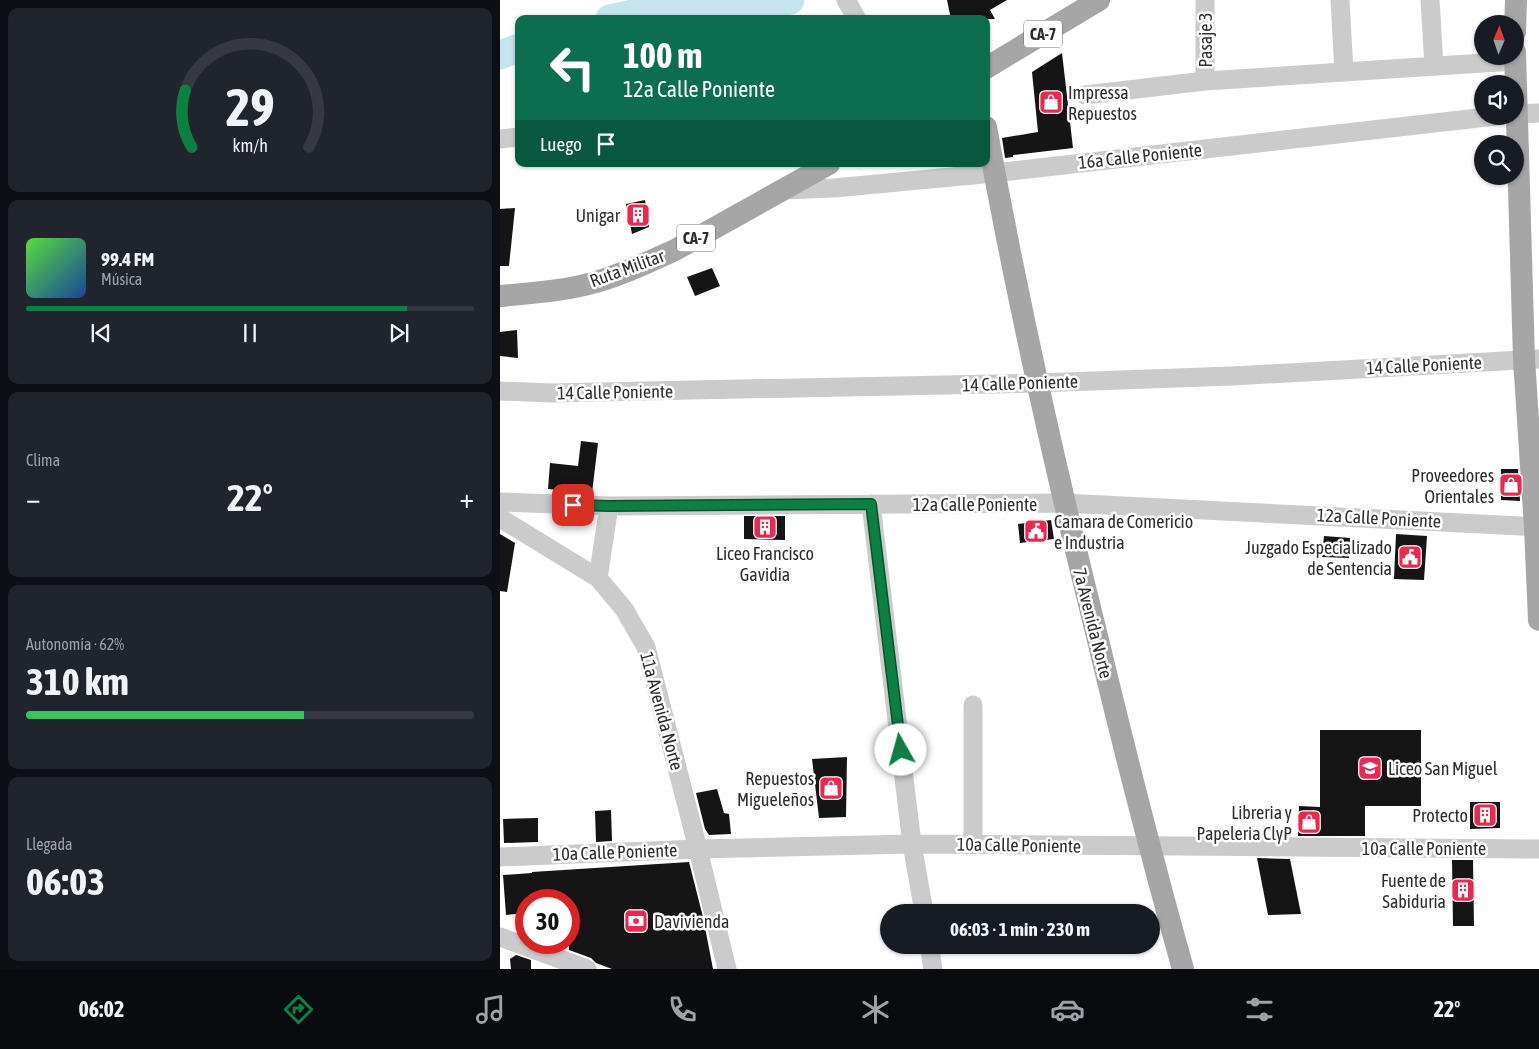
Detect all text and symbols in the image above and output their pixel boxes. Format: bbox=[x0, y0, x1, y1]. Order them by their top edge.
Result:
street label: Pasaje 3 bbox=[1195, 13, 1216, 67]
north arrow bbox=[1474, 15, 1524, 65]
map controls bbox=[1474, 15, 1524, 185]
road number: CA-7 bbox=[1024, 20, 1062, 48]
icon: left bbox=[540, 35, 605, 100]
text: 100 m bbox=[623, 35, 702, 75]
button: sound bbox=[1474, 75, 1524, 125]
text: 12a Calle Poniente bbox=[623, 76, 775, 102]
text: 29 bbox=[226, 77, 274, 137]
place label: Impressa Repuestos bbox=[1068, 82, 1137, 124]
shop icon: Impressa Repuestos bbox=[1038, 89, 1064, 115]
icon: arrive bbox=[592, 130, 620, 158]
text: Luego bbox=[540, 133, 582, 155]
text: km/h bbox=[232, 135, 268, 156]
button: search bbox=[1474, 135, 1524, 185]
street label: 16a Calle Poniente bbox=[1077, 139, 1203, 173]
building icon: Unigar bbox=[625, 202, 651, 228]
place label: Unigar bbox=[575, 205, 621, 226]
road number: CA-7 bbox=[677, 224, 715, 252]
street label: Ruta Militar bbox=[587, 245, 668, 291]
text: 99.4 FM bbox=[101, 248, 154, 270]
text: Música bbox=[101, 270, 142, 288]
icon: previous bbox=[87, 319, 115, 347]
icon: pause bbox=[236, 319, 264, 347]
icon: next bbox=[385, 319, 413, 347]
street label: 14 Calle Poniente bbox=[1366, 351, 1482, 379]
street label: 14 Calle Poniente bbox=[962, 370, 1078, 396]
street label: 14 Calle Poniente bbox=[557, 380, 673, 404]
text: Clima bbox=[26, 451, 60, 469]
place label: Proveedores Orientales bbox=[1411, 465, 1494, 507]
shop icon: Proveedores Orientales bbox=[1498, 472, 1524, 498]
text: 22° bbox=[227, 476, 273, 519]
text: − bbox=[26, 482, 41, 514]
text: + bbox=[459, 482, 474, 514]
pin bbox=[552, 484, 594, 526]
icon: arrive bbox=[559, 491, 587, 519]
street label: 12a Calle Poniente bbox=[913, 494, 1037, 515]
street label: 12a Calle Poniente bbox=[1316, 504, 1442, 532]
place label: Camara de Comericio e Industria bbox=[1054, 511, 1193, 553]
building icon: Liceo Francisco Gavidia bbox=[752, 514, 778, 540]
public building icon: Camara de Comericio e Industria bbox=[1023, 518, 1049, 544]
place label: Juzgado Especializado de Sentencia bbox=[1245, 537, 1392, 579]
place label: Liceo Francisco Gavidia bbox=[716, 543, 814, 585]
public building icon: Juzgado Especializado de Sentencia bbox=[1397, 544, 1423, 570]
street label: 7a Avenida Norte bbox=[1069, 566, 1117, 680]
text: Autonomía · 62% bbox=[26, 635, 124, 653]
street label: 11a Avenida Norte bbox=[636, 650, 688, 772]
text: 310 km bbox=[26, 660, 129, 703]
position arrow bbox=[874, 723, 926, 775]
school or university icon: Liceo San Miguel bbox=[1357, 755, 1383, 781]
place label: Liceo San Miguel bbox=[1388, 758, 1498, 779]
place label: Repuestos Migueleños bbox=[737, 768, 814, 810]
shop icon: Repuestos Migueleños bbox=[818, 775, 844, 801]
place label: Libreria y Papeleria ClyP bbox=[1196, 802, 1292, 844]
building icon: Protecto bbox=[1472, 802, 1498, 828]
place label: Protecto bbox=[1412, 805, 1468, 826]
shop icon: Libreria y Papeleria ClyP bbox=[1296, 809, 1322, 835]
street label: 10a Calle Poniente bbox=[957, 833, 1081, 857]
text: Llegada bbox=[26, 835, 73, 853]
street label: 10a Calle Poniente bbox=[1362, 838, 1486, 859]
street label: 10a Calle Poniente bbox=[553, 839, 677, 865]
text: 06:03 bbox=[26, 860, 105, 903]
place label: Fuente de Sabiduria bbox=[1381, 870, 1446, 912]
building icon: Fuente de Sabiduria bbox=[1450, 877, 1476, 903]
speed limit sign: 30 bbox=[515, 889, 580, 954]
bank icon: Davivienda bbox=[623, 908, 649, 934]
place label: Davivienda bbox=[654, 911, 729, 932]
text: 06:03 · 1 min · 230 m bbox=[950, 918, 1090, 940]
icon: directions bbox=[281, 992, 316, 1027]
icon: music bbox=[473, 992, 508, 1027]
icon: phone bbox=[665, 992, 700, 1027]
icon: climate bbox=[858, 992, 893, 1027]
icon: car bbox=[1050, 992, 1085, 1027]
icon: filters bbox=[1242, 992, 1277, 1027]
text: 06:02 bbox=[79, 996, 124, 1022]
text: 22° bbox=[1434, 996, 1460, 1022]

